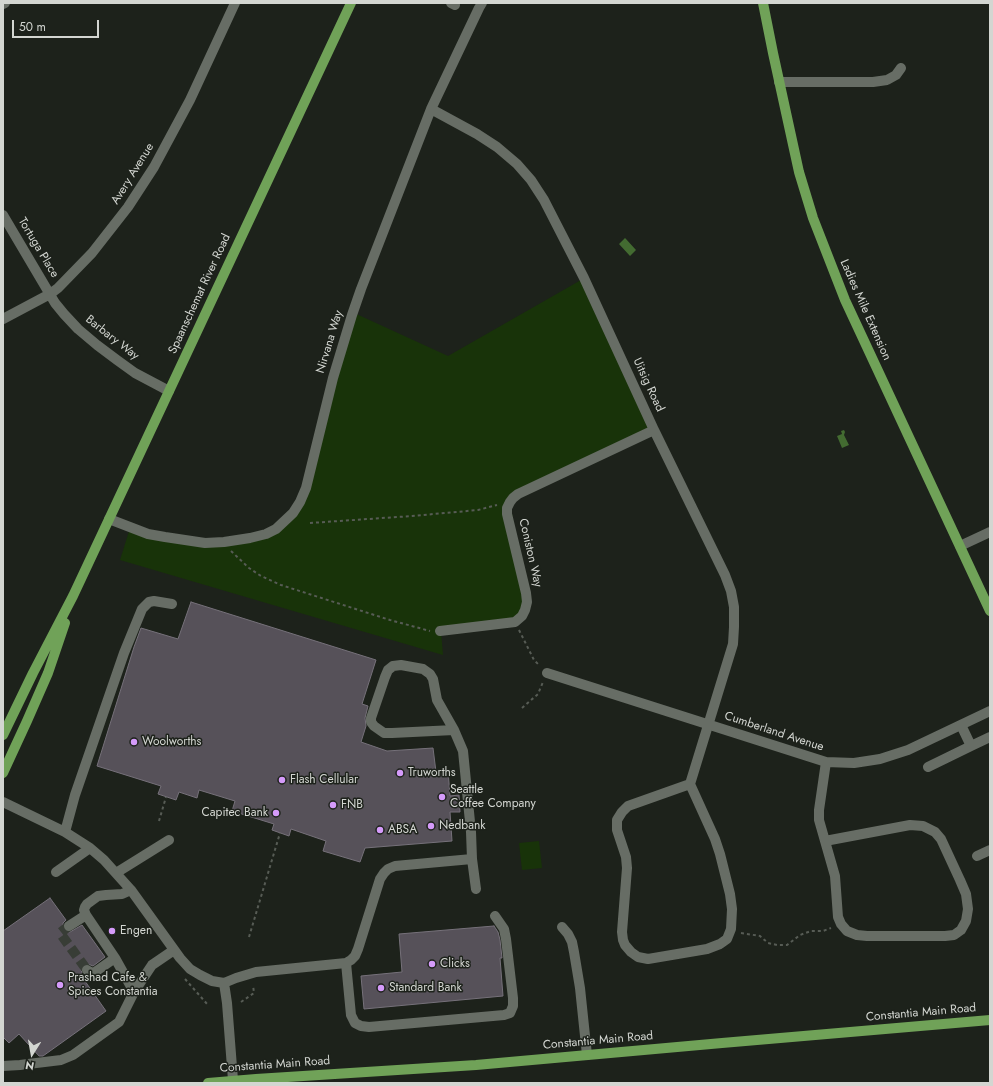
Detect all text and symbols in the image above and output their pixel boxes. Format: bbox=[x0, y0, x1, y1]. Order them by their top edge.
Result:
scale bar bbox=[14, 12, 101, 38]
text: 50 m bbox=[19, 18, 46, 36]
street label: Avery Avenue bbox=[109, 141, 157, 207]
street label: Tortuga Place bbox=[14, 215, 62, 281]
street label: Spaanschemat River Road bbox=[166, 232, 234, 356]
street label: Ladies Mile Extension bbox=[836, 257, 894, 363]
street label: Nirvana Way bbox=[314, 309, 346, 375]
street label: Barbary Way bbox=[82, 313, 142, 363]
street label: Uitsig Road bbox=[629, 356, 667, 414]
street label: Coniston Way bbox=[515, 517, 545, 589]
street label: Cumberland Avenue bbox=[722, 709, 826, 755]
place label: Woolworths bbox=[142, 735, 201, 749]
marker: Woolworths bbox=[129, 737, 139, 747]
place label: Truworths bbox=[408, 766, 456, 780]
marker: Truworths bbox=[395, 768, 405, 778]
place label: Flash Cellular bbox=[290, 773, 358, 787]
marker: Flash Cellular bbox=[277, 775, 287, 785]
place label: Seattle Coffee Company bbox=[450, 783, 536, 811]
marker: Seattle Coffee Company bbox=[437, 792, 447, 802]
place label: FNB bbox=[341, 798, 363, 812]
marker: FNB bbox=[328, 800, 338, 810]
place label: Capitec Bank bbox=[202, 806, 268, 820]
marker: Capitec Bank bbox=[271, 808, 281, 818]
place label: Nedbank bbox=[439, 819, 486, 833]
marker: Nedbank bbox=[426, 821, 436, 831]
place label: ABSA bbox=[388, 823, 417, 837]
marker: ABSA bbox=[375, 825, 385, 835]
place label: Engen bbox=[120, 924, 152, 938]
marker: Engen bbox=[107, 926, 117, 936]
place label: Clicks bbox=[440, 957, 470, 971]
marker: Clicks bbox=[427, 959, 437, 969]
place label: Prashad Cafe & Spices Constantia bbox=[68, 971, 158, 999]
marker: Prashad Cafe & Spices Constantia bbox=[55, 980, 65, 990]
place label: Standard Bank bbox=[389, 981, 462, 995]
marker: Standard Bank bbox=[376, 983, 386, 993]
street label: Constantia Main Road bbox=[865, 1001, 977, 1025]
street label: Constantia Main Road bbox=[542, 1029, 654, 1053]
north arrow bbox=[12, 1034, 52, 1074]
street label: Constantia Main Road bbox=[219, 1054, 331, 1076]
text: N bbox=[24, 1057, 36, 1074]

